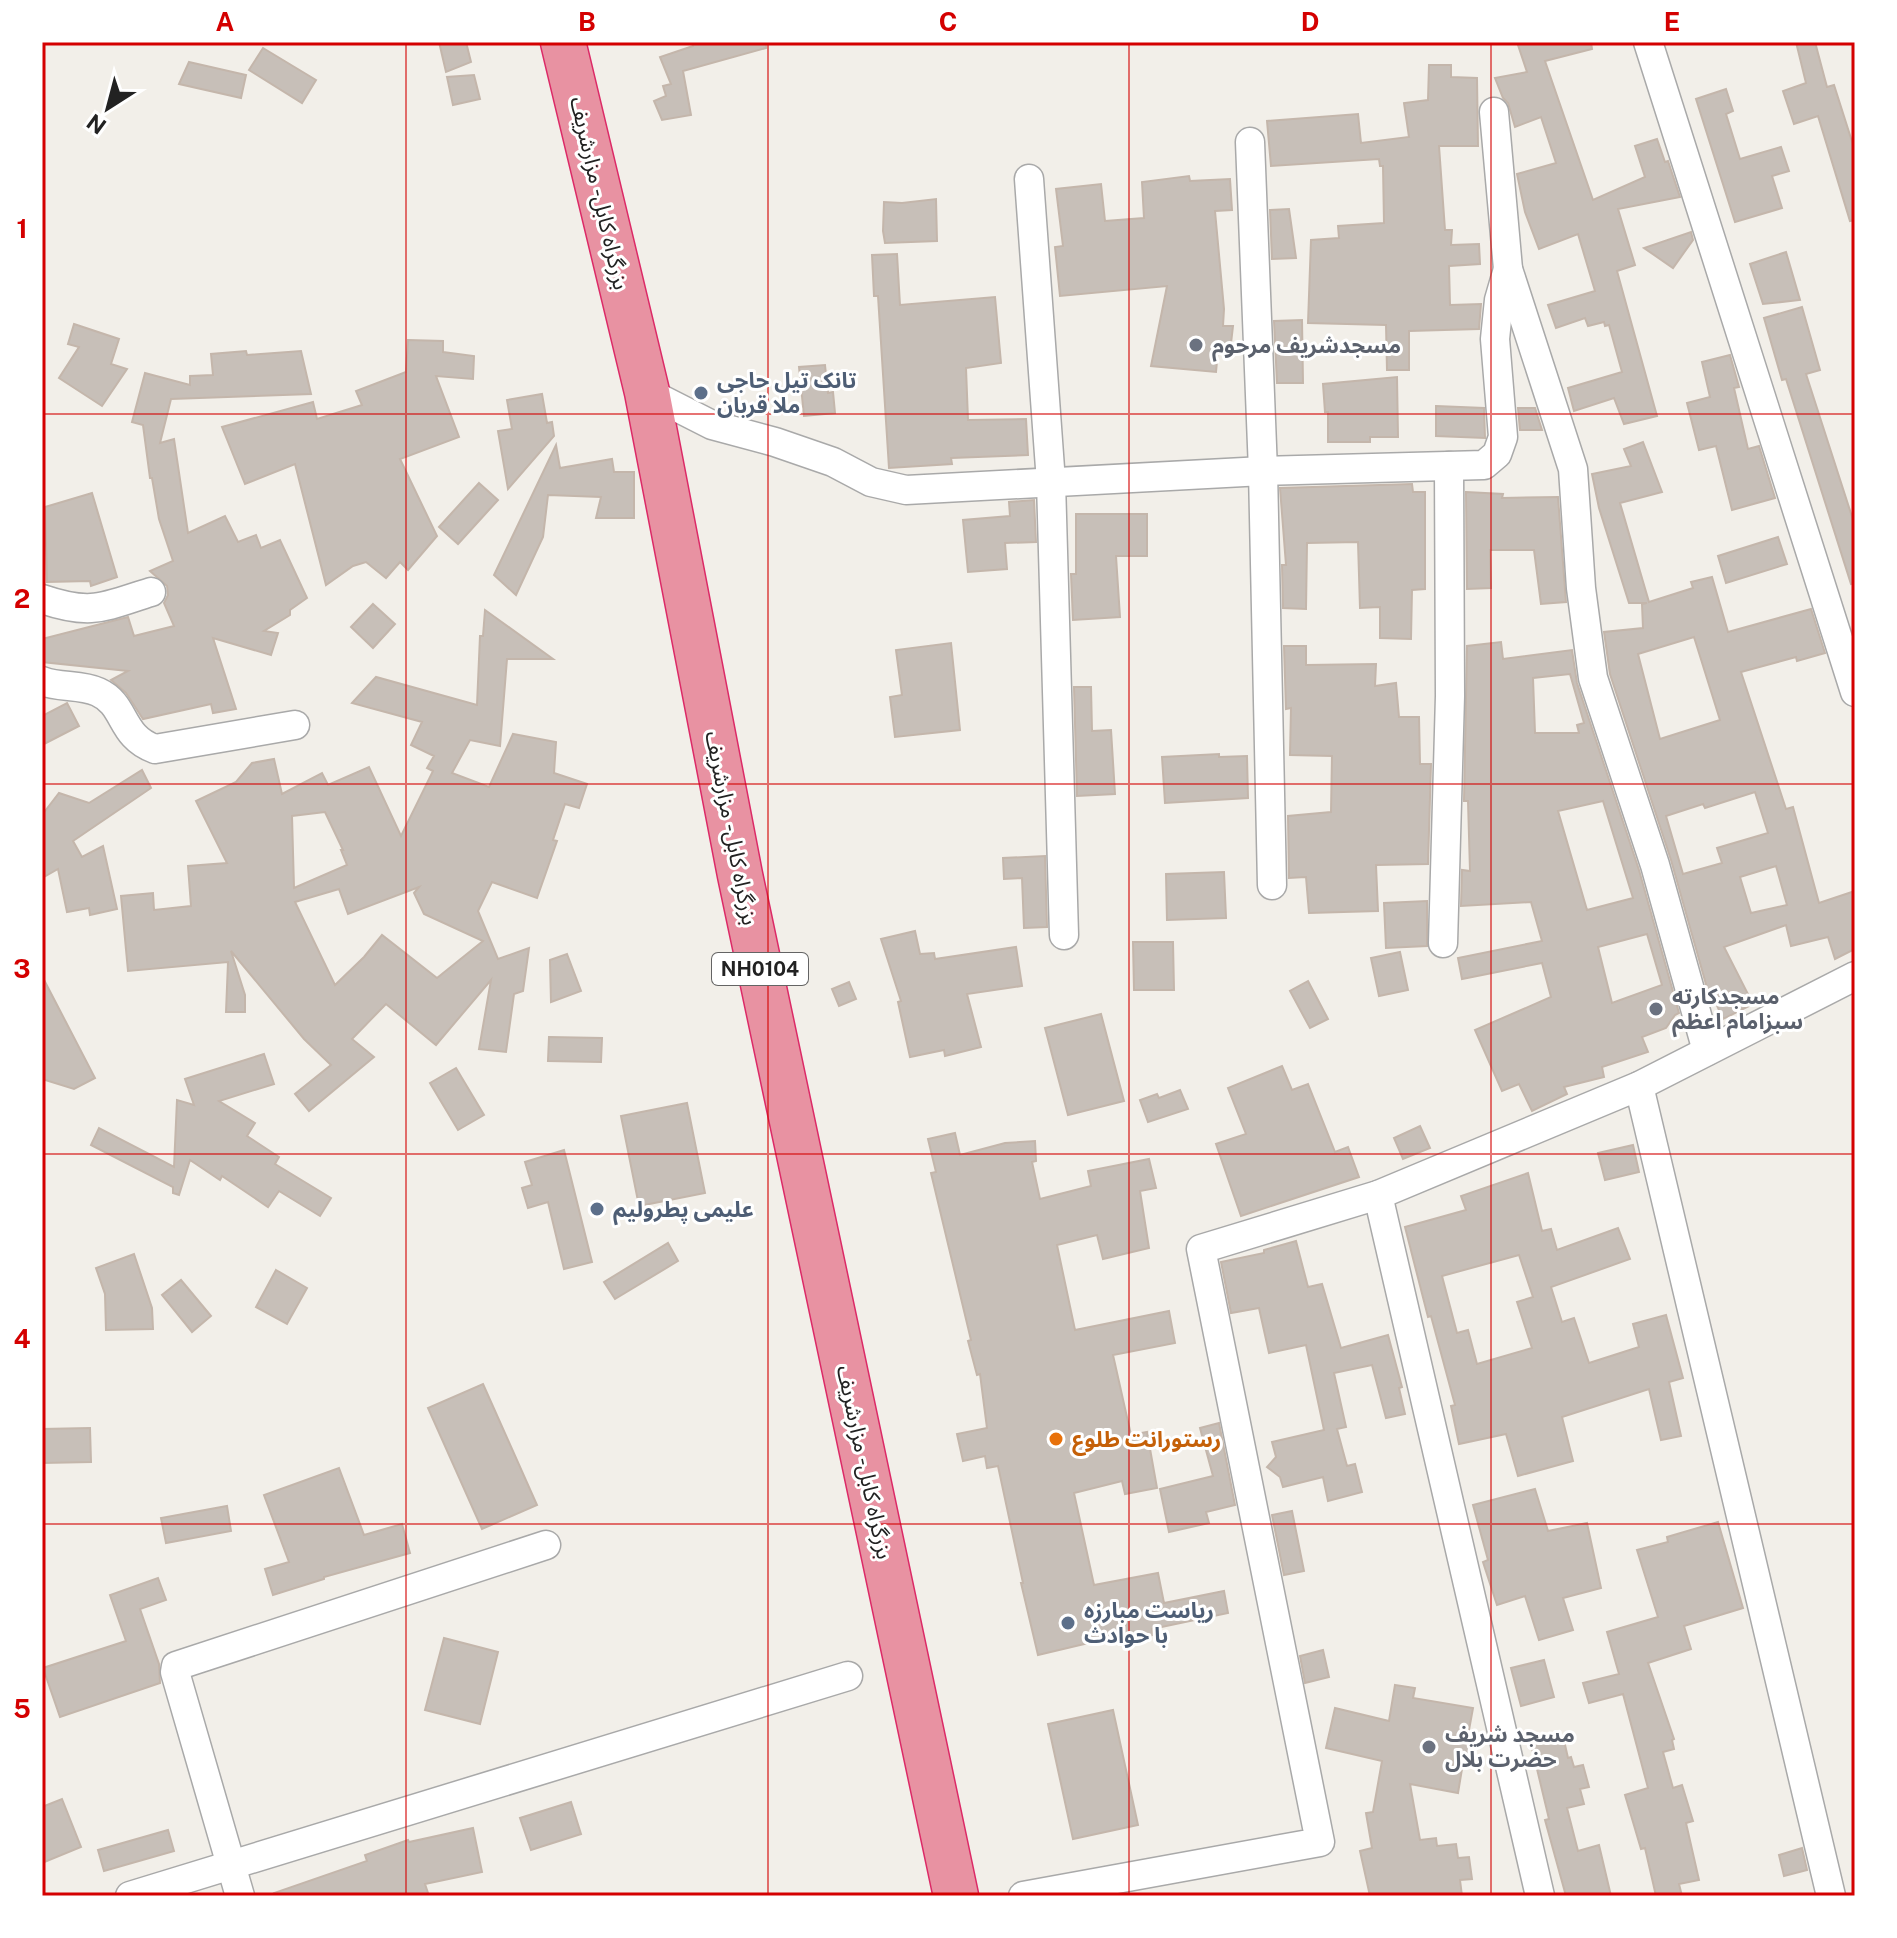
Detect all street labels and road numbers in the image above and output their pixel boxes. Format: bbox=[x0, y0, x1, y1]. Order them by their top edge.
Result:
street label: بزرگراه کابل - مزارشریف bbox=[564, 94, 635, 292]
street label: بزرگراه کابل - مزارشریف bbox=[699, 729, 764, 928]
road number: NH0104 bbox=[712, 953, 808, 985]
street label: بزرگراه کابل - مزارشریف bbox=[831, 1363, 898, 1561]

